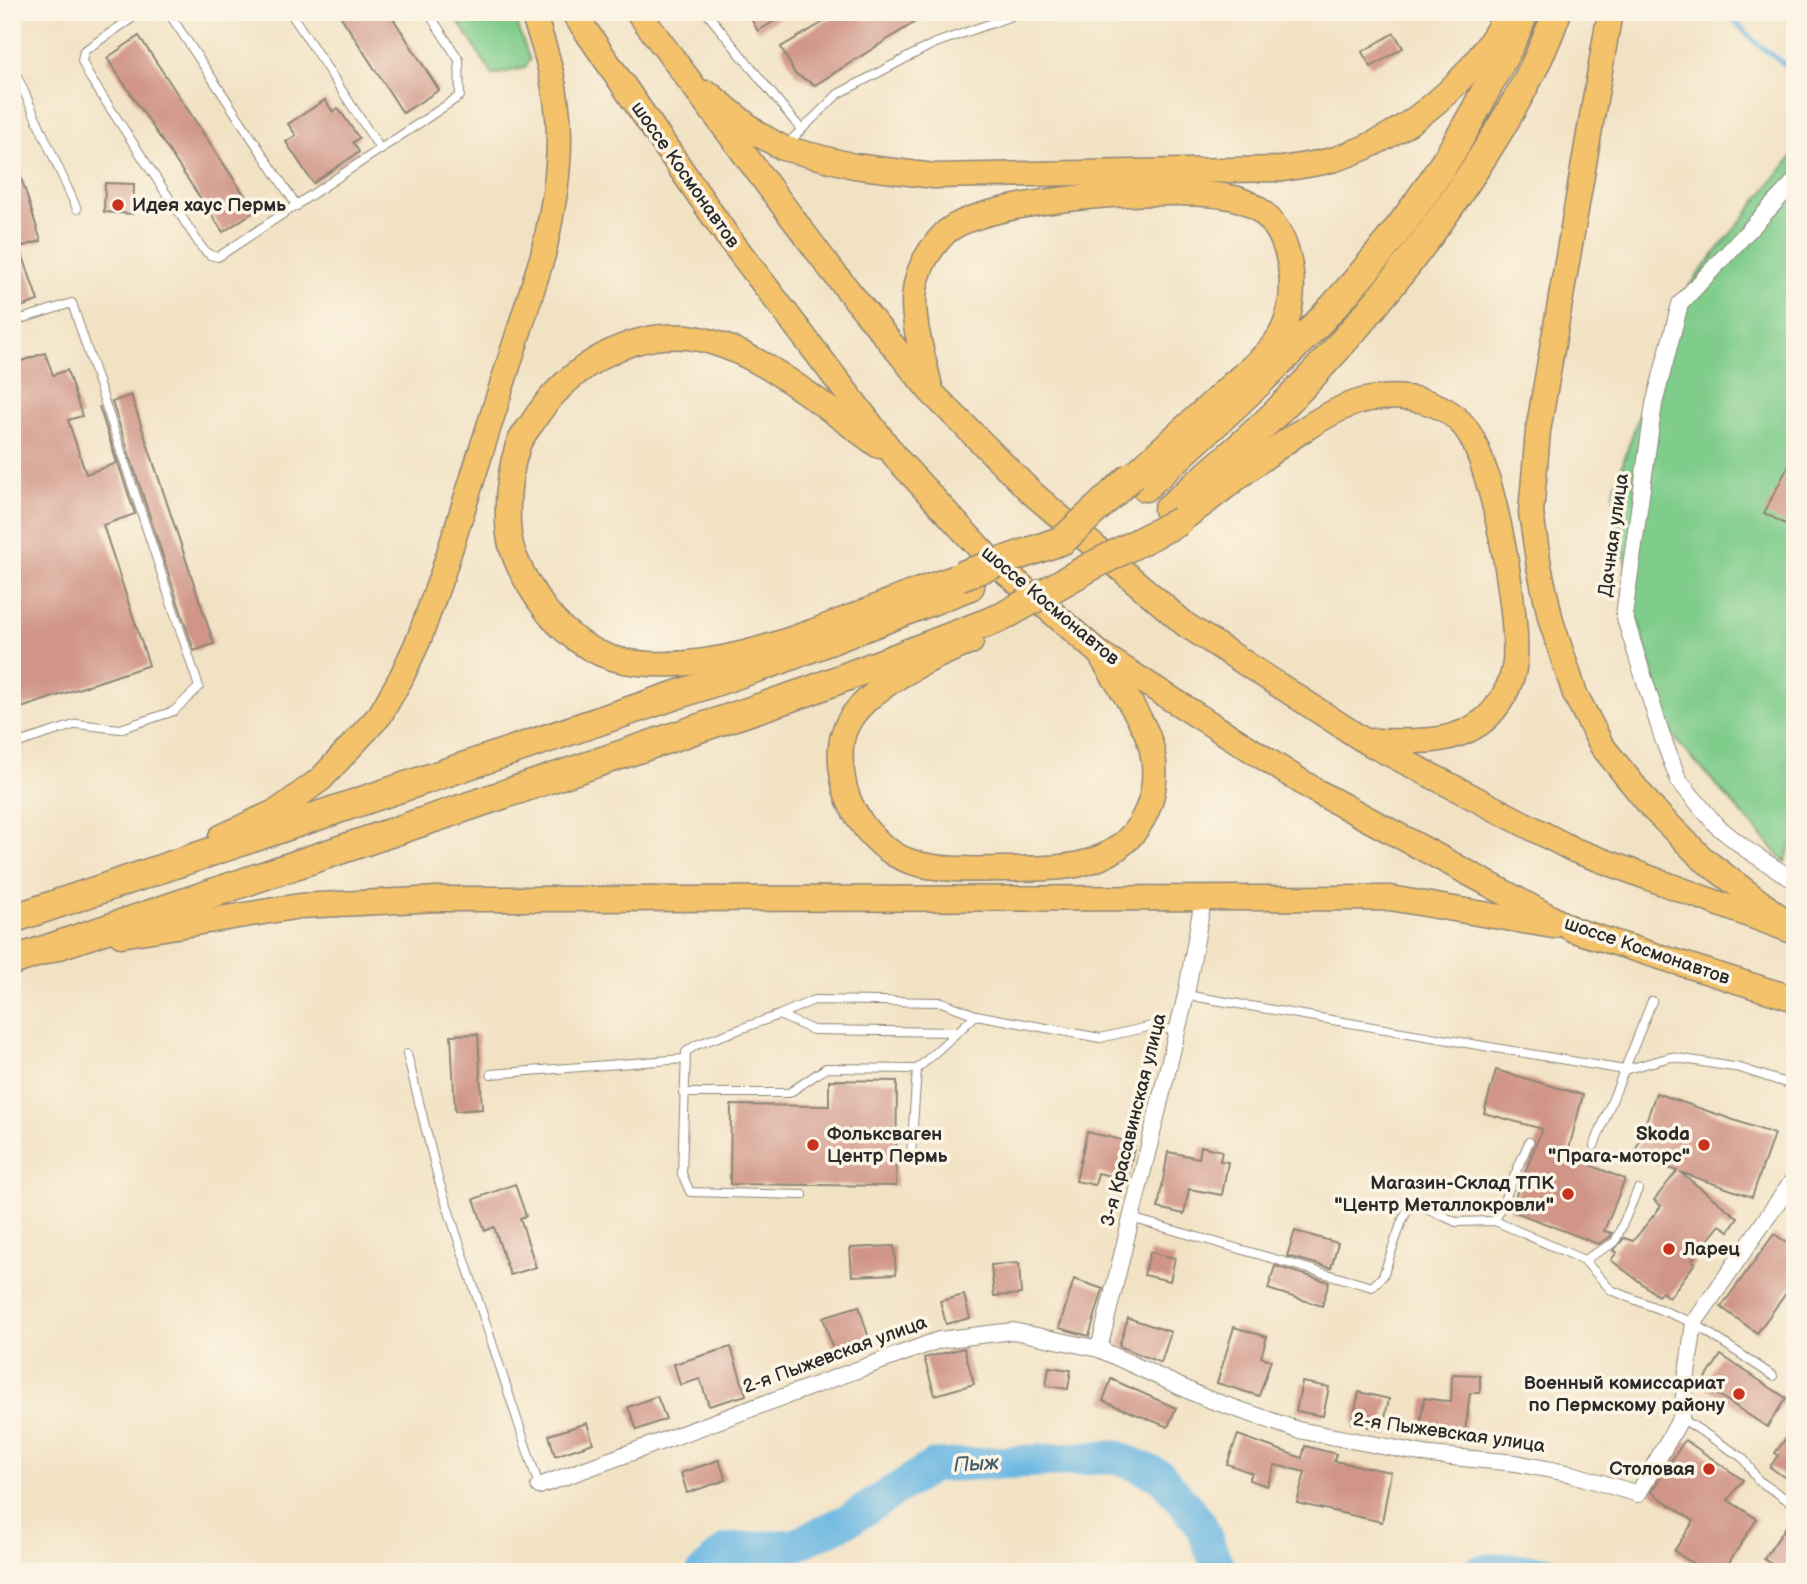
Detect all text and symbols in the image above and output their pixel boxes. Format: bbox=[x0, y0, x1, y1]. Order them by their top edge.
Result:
street label: шоссе Космонавтов bbox=[626, 97, 744, 253]
place label: Идея хаус Пермь bbox=[132, 194, 286, 217]
marker: Идея хаус Пермь bbox=[110, 197, 126, 213]
street label: Дачная улица bbox=[1594, 472, 1634, 598]
street label: шоссе Космонавтов bbox=[976, 542, 1124, 670]
street label: шоссе Космонавтов bbox=[1561, 912, 1733, 990]
street label: 3-я Красавинская улица bbox=[1096, 1011, 1172, 1229]
place label: Фольксваген Центр Пермь bbox=[827, 1123, 948, 1168]
place label: Skoda "Прага-моторс" bbox=[1548, 1123, 1690, 1168]
marker: Фольксваген Центр Пермь bbox=[805, 1137, 821, 1153]
marker: Skoda "Прага-моторс" bbox=[1696, 1137, 1712, 1153]
place label: Магазин-Склад ТПК "Центр Металлокровли" bbox=[1334, 1172, 1554, 1217]
marker: Магазин-Склад ТПК "Центр Металлокровли" bbox=[1560, 1186, 1576, 1202]
place label: Ларец bbox=[1682, 1238, 1740, 1261]
marker: Ларец bbox=[1661, 1241, 1677, 1257]
street label: 2-я Пыжевская улица bbox=[740, 1311, 930, 1399]
place label: Военный комиссариат по Пермскому району bbox=[1524, 1372, 1725, 1417]
marker: Военный комиссариат по Пермскому району bbox=[1731, 1386, 1747, 1402]
street label: 2-я Пыжевская улица bbox=[1351, 1408, 1547, 1458]
water label: Пыж bbox=[953, 1450, 1000, 1478]
place label: Столовая bbox=[1609, 1458, 1695, 1481]
marker: Столовая bbox=[1701, 1461, 1717, 1477]

